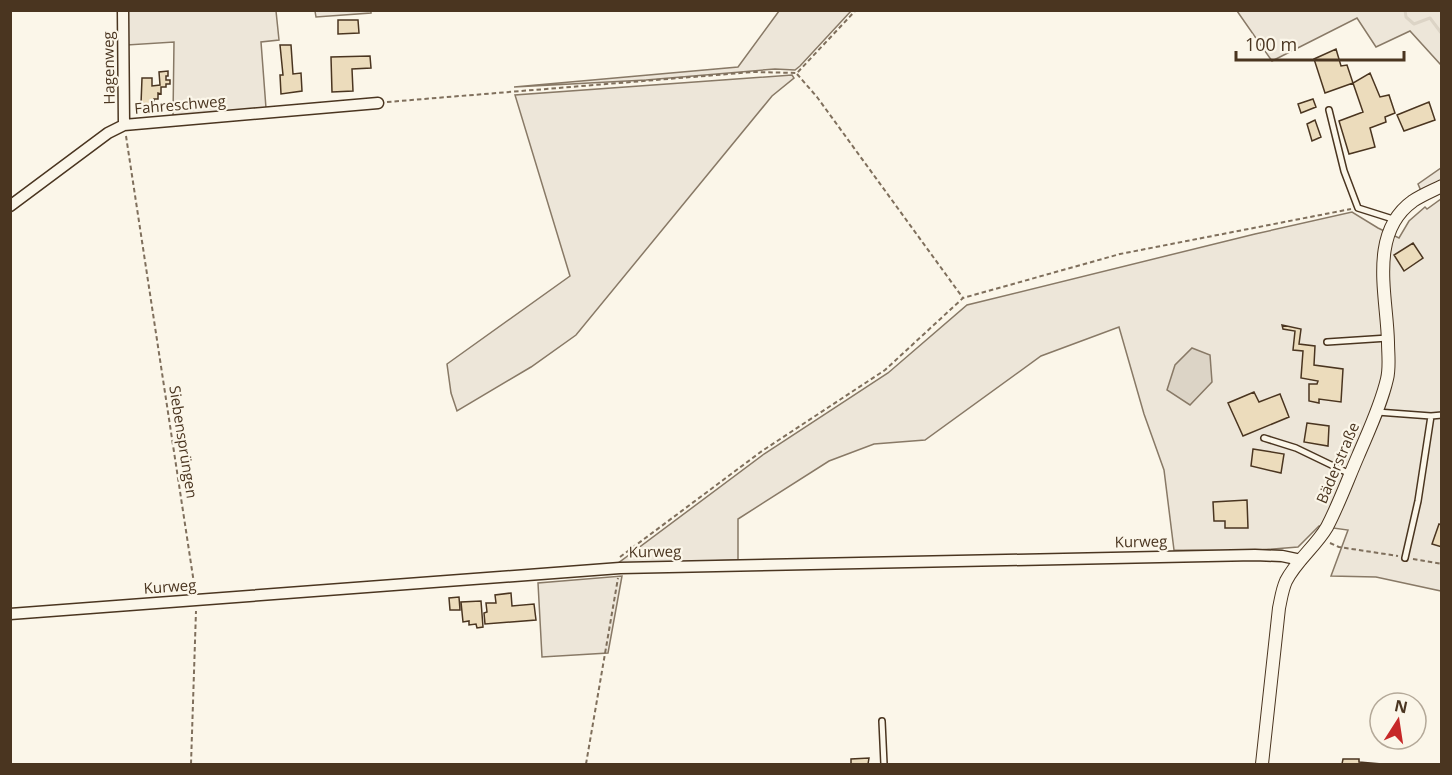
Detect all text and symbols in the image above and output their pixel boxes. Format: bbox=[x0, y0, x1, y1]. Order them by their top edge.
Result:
scale bar bbox=[1236, 24, 1404, 62]
street label: Hagenweg bbox=[97, 31, 119, 105]
text: 100 m bbox=[1245, 32, 1297, 56]
street label: Fahreschweg bbox=[133, 90, 226, 118]
street label: Siebensprüngen bbox=[165, 384, 203, 500]
street label: Bäderstraße bbox=[1311, 419, 1363, 506]
street label: Kurweg bbox=[1114, 531, 1168, 551]
street label: Kurweg bbox=[628, 541, 682, 561]
street label: Kurweg bbox=[143, 574, 197, 598]
north arrow bbox=[1368, 691, 1428, 751]
text: N bbox=[1392, 694, 1410, 718]

